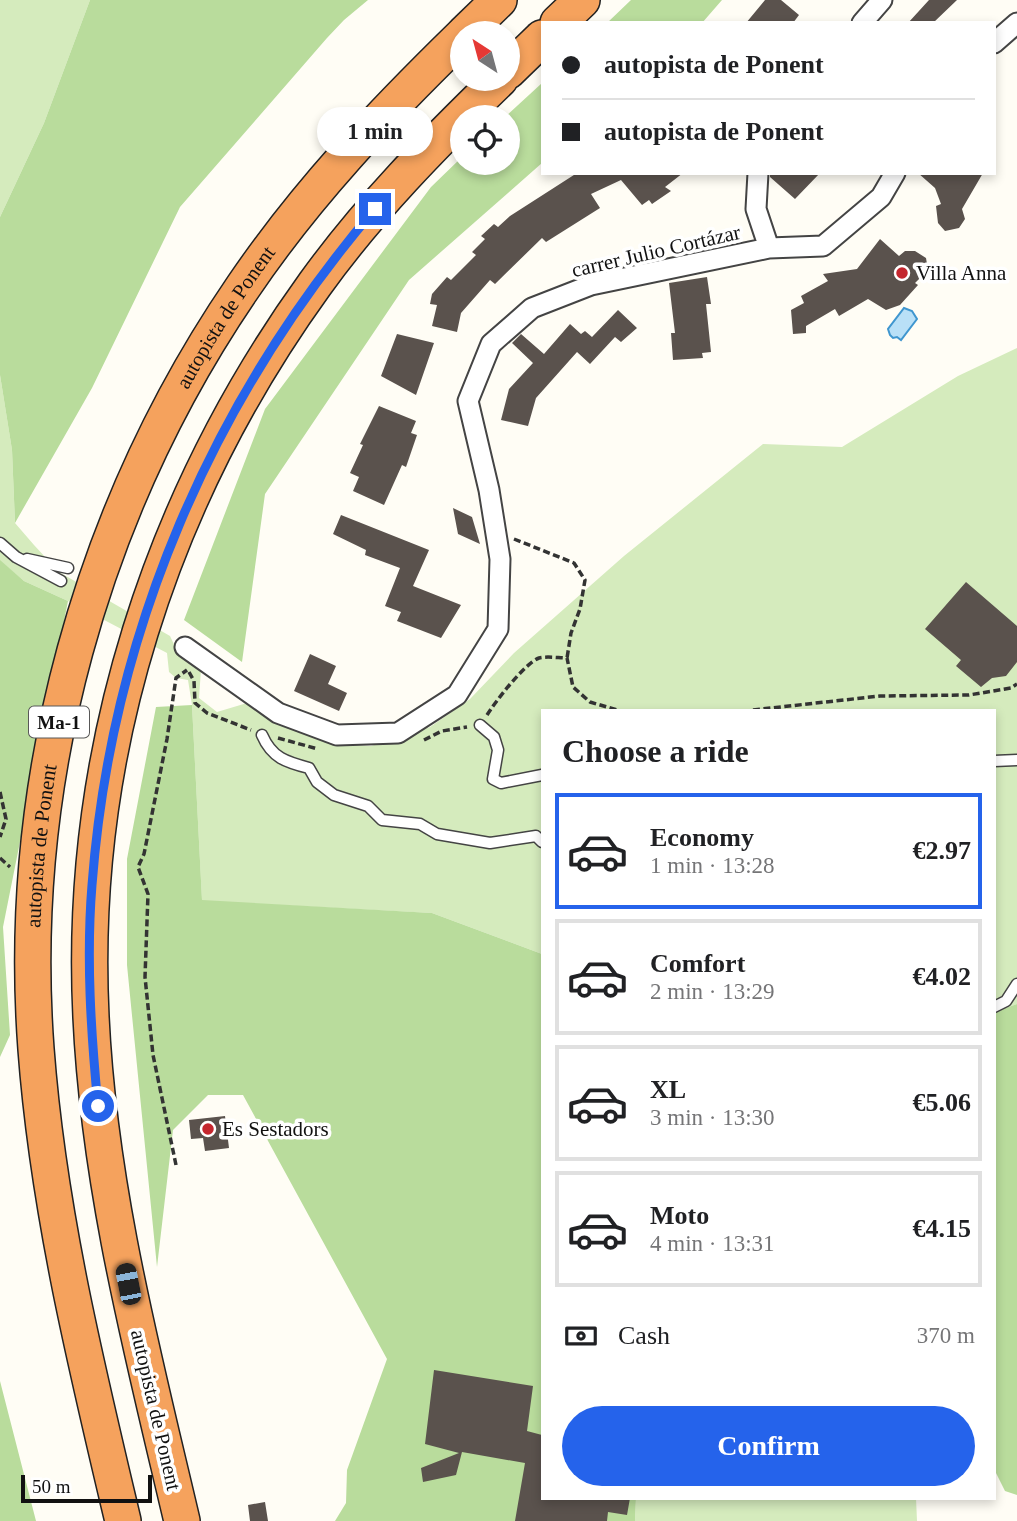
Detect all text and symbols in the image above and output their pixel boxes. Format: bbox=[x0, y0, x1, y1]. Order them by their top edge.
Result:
north arrow bbox=[450, 21, 520, 91]
map controls bbox=[450, 21, 520, 175]
text: autopista de Ponent bbox=[604, 50, 824, 79]
button: locate bbox=[450, 105, 520, 175]
callout: 1 min bbox=[317, 108, 433, 156]
text: autopista de Ponent bbox=[604, 117, 824, 146]
text: 1 min bbox=[347, 119, 403, 144]
route end bbox=[359, 193, 391, 225]
street label: carrer Julio Cortázar bbox=[569, 220, 743, 282]
street label: autopista de Ponent bbox=[171, 241, 280, 393]
place label: Villa Anna bbox=[916, 261, 1007, 285]
marker: Villa Anna bbox=[894, 265, 910, 281]
road number: Ma-1 bbox=[29, 706, 89, 737]
text: Choose a ride bbox=[562, 733, 749, 769]
street label: autopista de Ponent bbox=[21, 762, 62, 928]
icon: car bbox=[566, 820, 629, 883]
text: Economy bbox=[650, 823, 754, 852]
text: €2.97 bbox=[913, 836, 971, 865]
text: 1 min · 13:28 bbox=[650, 853, 775, 878]
icon: car bbox=[566, 946, 629, 1009]
text: Comfort bbox=[650, 949, 745, 978]
text: €4.02 bbox=[913, 962, 971, 991]
text: 2 min · 13:29 bbox=[650, 979, 775, 1004]
icon: car bbox=[566, 1072, 629, 1135]
text: XL bbox=[650, 1075, 686, 1104]
text: €5.06 bbox=[913, 1088, 971, 1117]
route start bbox=[82, 1090, 114, 1122]
text: 3 min · 13:30 bbox=[650, 1105, 775, 1130]
place label: Es Sestadors bbox=[222, 1117, 329, 1141]
marker: Es Sestadors bbox=[200, 1121, 216, 1137]
icon: car bbox=[566, 1198, 629, 1261]
text: Moto bbox=[650, 1201, 709, 1230]
text: €4.15 bbox=[913, 1214, 971, 1243]
text: 4 min · 13:31 bbox=[650, 1231, 775, 1256]
car bbox=[114, 1261, 143, 1307]
icon: cash bbox=[562, 1317, 600, 1355]
text: Cash bbox=[618, 1321, 670, 1350]
text: 370 m bbox=[917, 1323, 975, 1348]
street label: autopista de Ponent bbox=[126, 1327, 186, 1493]
button: Confirm bbox=[562, 1406, 975, 1486]
scale bar bbox=[21, 1472, 152, 1504]
text: 50 m bbox=[32, 1476, 71, 1497]

